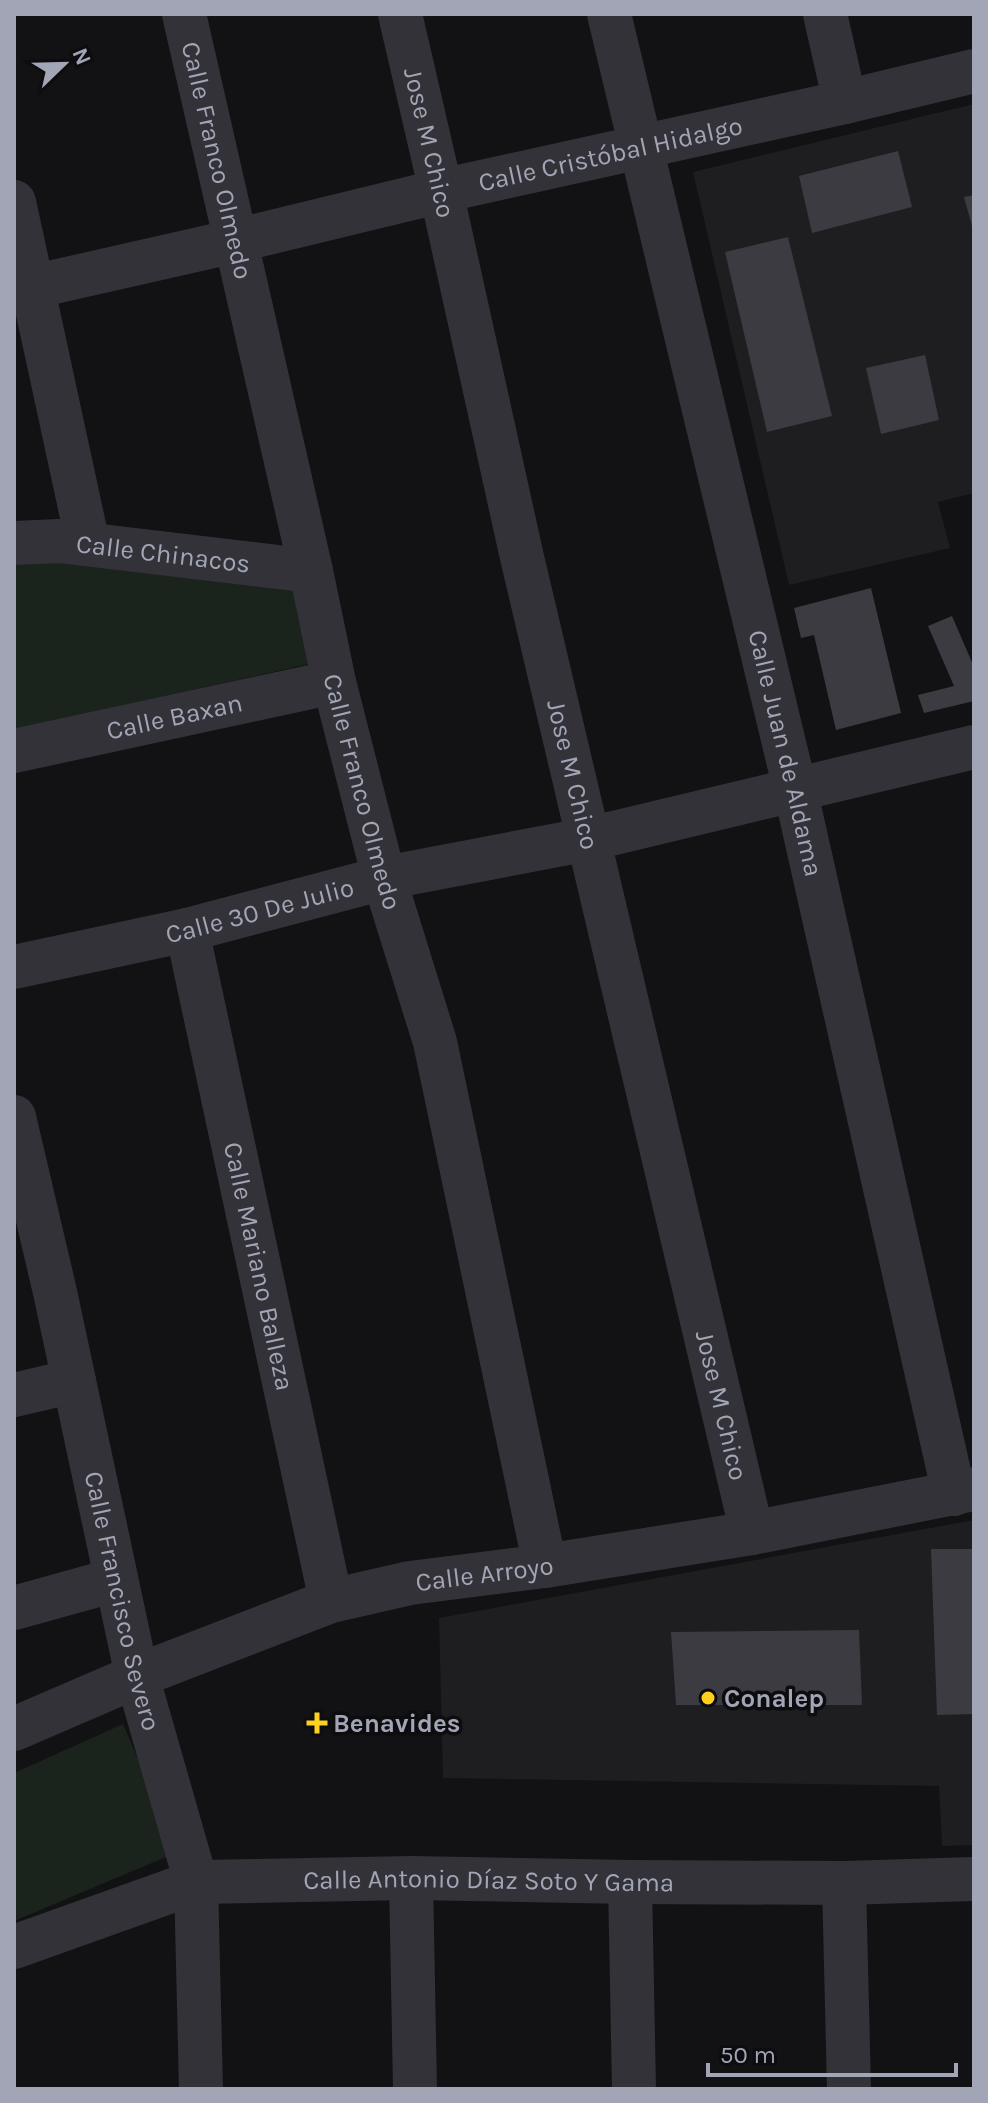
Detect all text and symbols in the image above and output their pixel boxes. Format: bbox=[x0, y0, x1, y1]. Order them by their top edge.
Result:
north arrow bbox=[24, 24, 104, 104]
street label: Calle Franco Olmedo bbox=[175, 39, 259, 282]
text: N bbox=[66, 44, 97, 69]
street label: Jose M Chico bbox=[397, 64, 462, 221]
street label: Calle Cristóbal Hidalgo bbox=[475, 110, 745, 198]
street label: Calle Chinacos bbox=[74, 528, 252, 579]
street label: Calle Juan de Aldama bbox=[742, 627, 830, 879]
street label: Calle Franco Olmedo bbox=[317, 671, 408, 914]
street label: Calle Baxan bbox=[103, 687, 245, 746]
street label: Jose M Chico bbox=[541, 696, 606, 853]
street label: Calle 30 De Julio bbox=[163, 871, 357, 950]
street label: Calle Mariano Balleza bbox=[217, 1139, 301, 1393]
street label: Jose M Chico bbox=[689, 1327, 755, 1483]
street label: Calle Francisco Severo bbox=[78, 1468, 167, 1734]
street label: Calle Arroyo bbox=[414, 1549, 556, 1598]
place label: Conalep bbox=[724, 1683, 824, 1714]
marker: Conalep bbox=[699, 1689, 717, 1707]
place label: Benavides bbox=[333, 1708, 461, 1739]
marker: Benavides bbox=[308, 1714, 326, 1732]
street label: Calle Antonio Díaz Soto Y Gama bbox=[303, 1862, 674, 1898]
scale bar bbox=[708, 2027, 956, 2077]
text: 50 m bbox=[720, 2041, 776, 2069]

